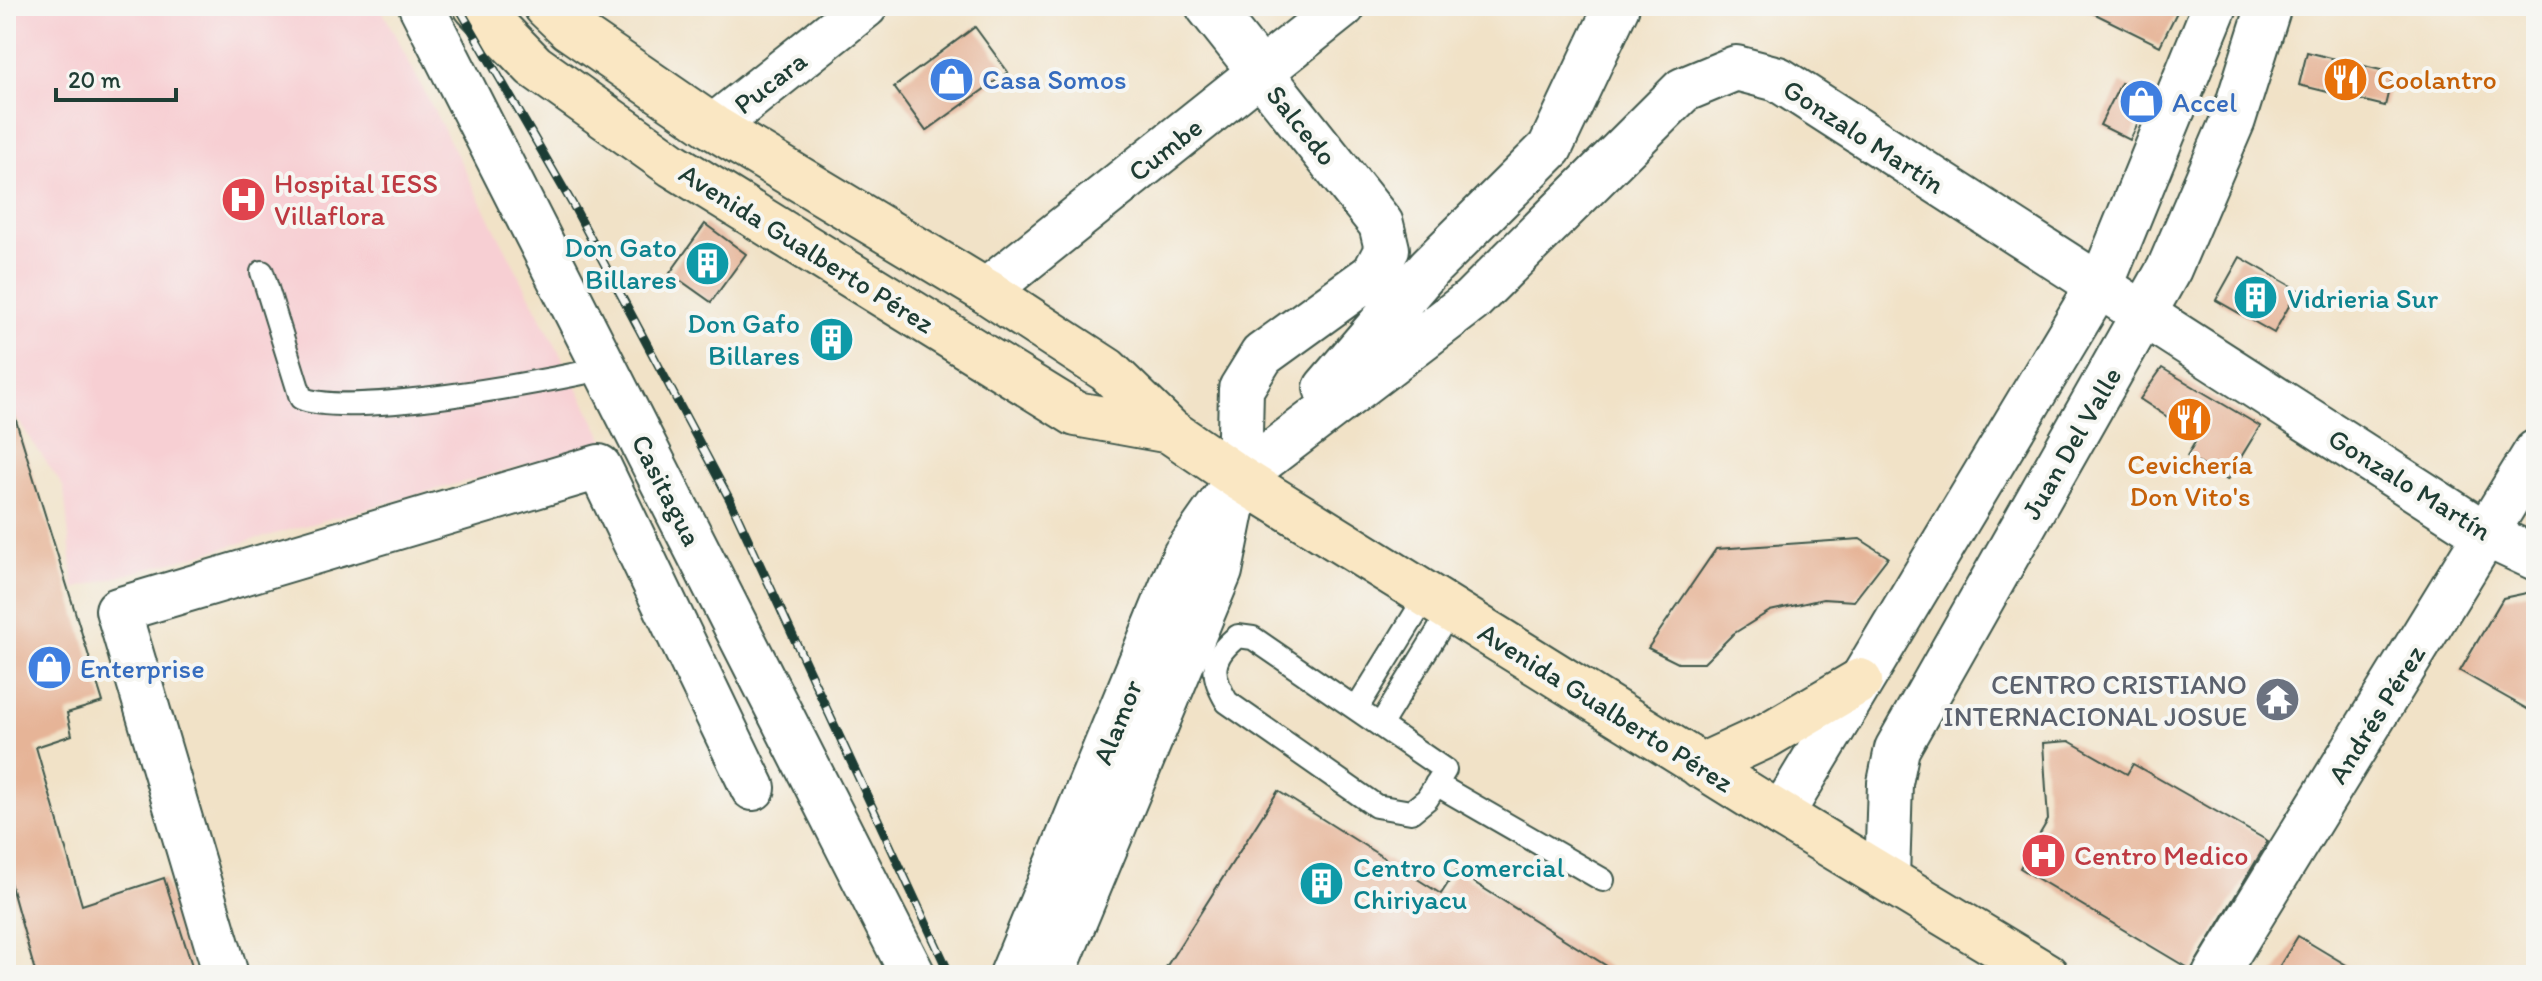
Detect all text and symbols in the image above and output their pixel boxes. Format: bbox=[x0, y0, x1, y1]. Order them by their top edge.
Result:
street label: Pucara bbox=[727, 43, 814, 121]
scale bar bbox=[56, 52, 176, 102]
shop icon: Casa Somos bbox=[927, 55, 975, 103]
restaurant icon: Coolantro bbox=[2322, 55, 2370, 103]
place label: Casa Somos bbox=[982, 62, 1127, 96]
place label: Coolantro bbox=[2377, 62, 2497, 96]
text: 20 m bbox=[68, 65, 121, 94]
street label: Gonzalo Martín bbox=[1777, 71, 1951, 201]
street label: Salcedo bbox=[1259, 78, 1345, 172]
shop icon: Accel bbox=[2117, 78, 2165, 126]
place label: Accel bbox=[2172, 85, 2237, 119]
street label: Cumbe bbox=[1121, 110, 1209, 188]
street label: Avenida Gualberto Pérez bbox=[673, 156, 941, 340]
place label: Hospital IESS Villaflora bbox=[274, 166, 438, 232]
hospital icon: Hospital IESS Villaflora bbox=[219, 175, 267, 223]
place label: Don Gato Billares bbox=[564, 230, 677, 296]
building icon: Don Gato Billares bbox=[684, 239, 732, 287]
building icon: Vidrieria Sur bbox=[2232, 274, 2280, 322]
place label: Vidrieria Sur bbox=[2287, 281, 2438, 315]
place label: Don Gafo Billares bbox=[687, 306, 800, 372]
building icon: Don Gafo Billares bbox=[807, 315, 855, 363]
street label: Juan Del Valle bbox=[2014, 361, 2128, 525]
restaurant icon: Cevichería Don Vito's bbox=[2166, 395, 2214, 443]
street label: Gonzalo Martín bbox=[2322, 420, 2498, 548]
street label: Casitagua bbox=[624, 428, 710, 552]
place label: Cevichería Don Vito's bbox=[2127, 447, 2253, 513]
street label: Avenida Gualberto Pérez bbox=[1472, 615, 1740, 799]
street label: Andrés Pérez bbox=[2320, 638, 2432, 790]
shop icon: Enterprise bbox=[25, 644, 73, 692]
place label: Enterprise bbox=[80, 651, 205, 685]
place label: CENTRO CRISTIANO INTERNACIONAL JOSUE bbox=[1943, 667, 2247, 733]
street label: Alamor bbox=[1085, 675, 1149, 769]
temple icon: CENTRO CRISTIANO INTERNACIONAL JOSUE bbox=[2254, 676, 2302, 724]
hospital icon: Centro Medico bbox=[2019, 831, 2067, 879]
place label: Centro Medico bbox=[2074, 838, 2248, 872]
place label: Centro Comercial Chiriyacu bbox=[1353, 850, 1565, 916]
building icon: Centro Comercial Chiriyacu bbox=[1298, 859, 1346, 907]

